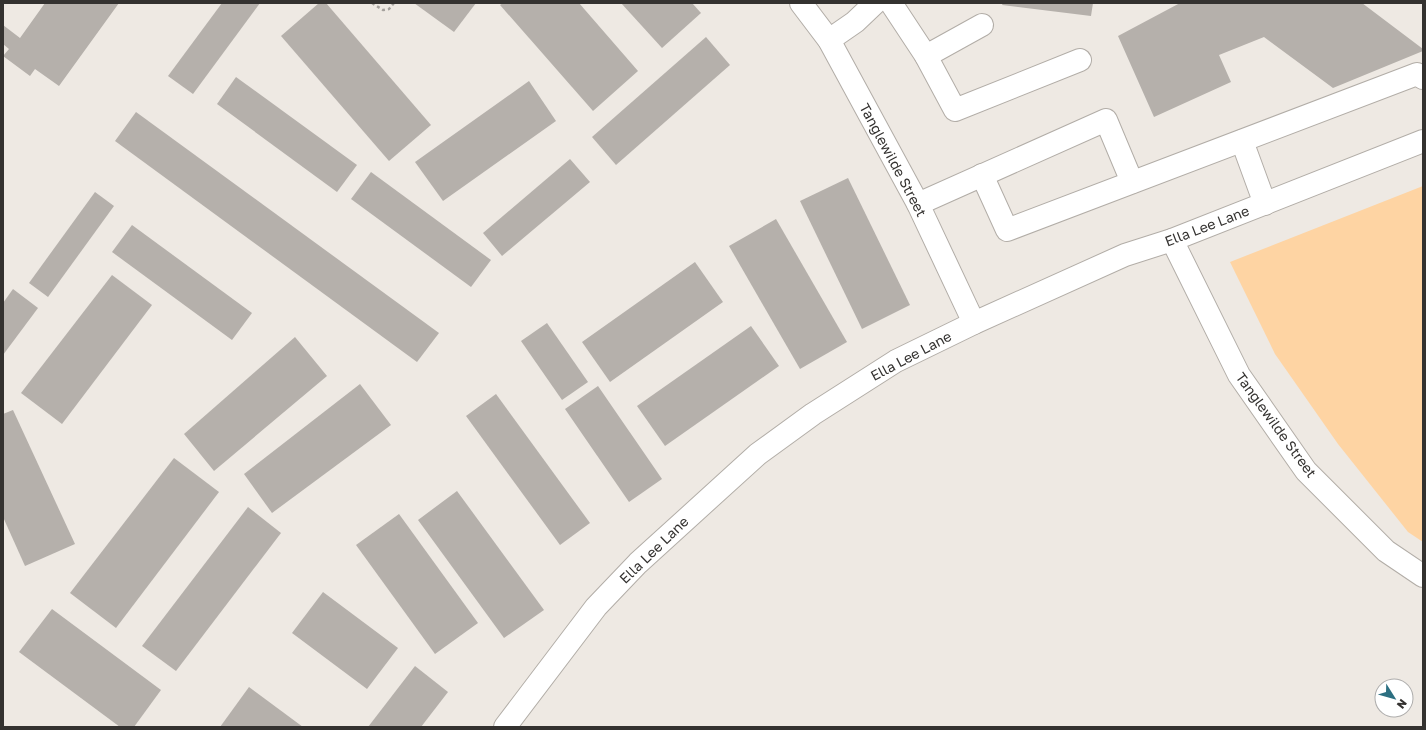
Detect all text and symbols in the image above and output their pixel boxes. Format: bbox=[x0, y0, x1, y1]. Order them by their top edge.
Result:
street label: Tanglewilde Street bbox=[856, 100, 931, 219]
street label: Ella Lee Lane bbox=[1162, 202, 1252, 249]
street label: Ella Lee Lane bbox=[867, 327, 954, 384]
street label: Tanglewilde Street bbox=[1233, 369, 1320, 481]
street label: Ella Lee Lane bbox=[616, 513, 692, 587]
north arrow bbox=[1374, 678, 1414, 718]
text: N bbox=[1395, 697, 1410, 712]

